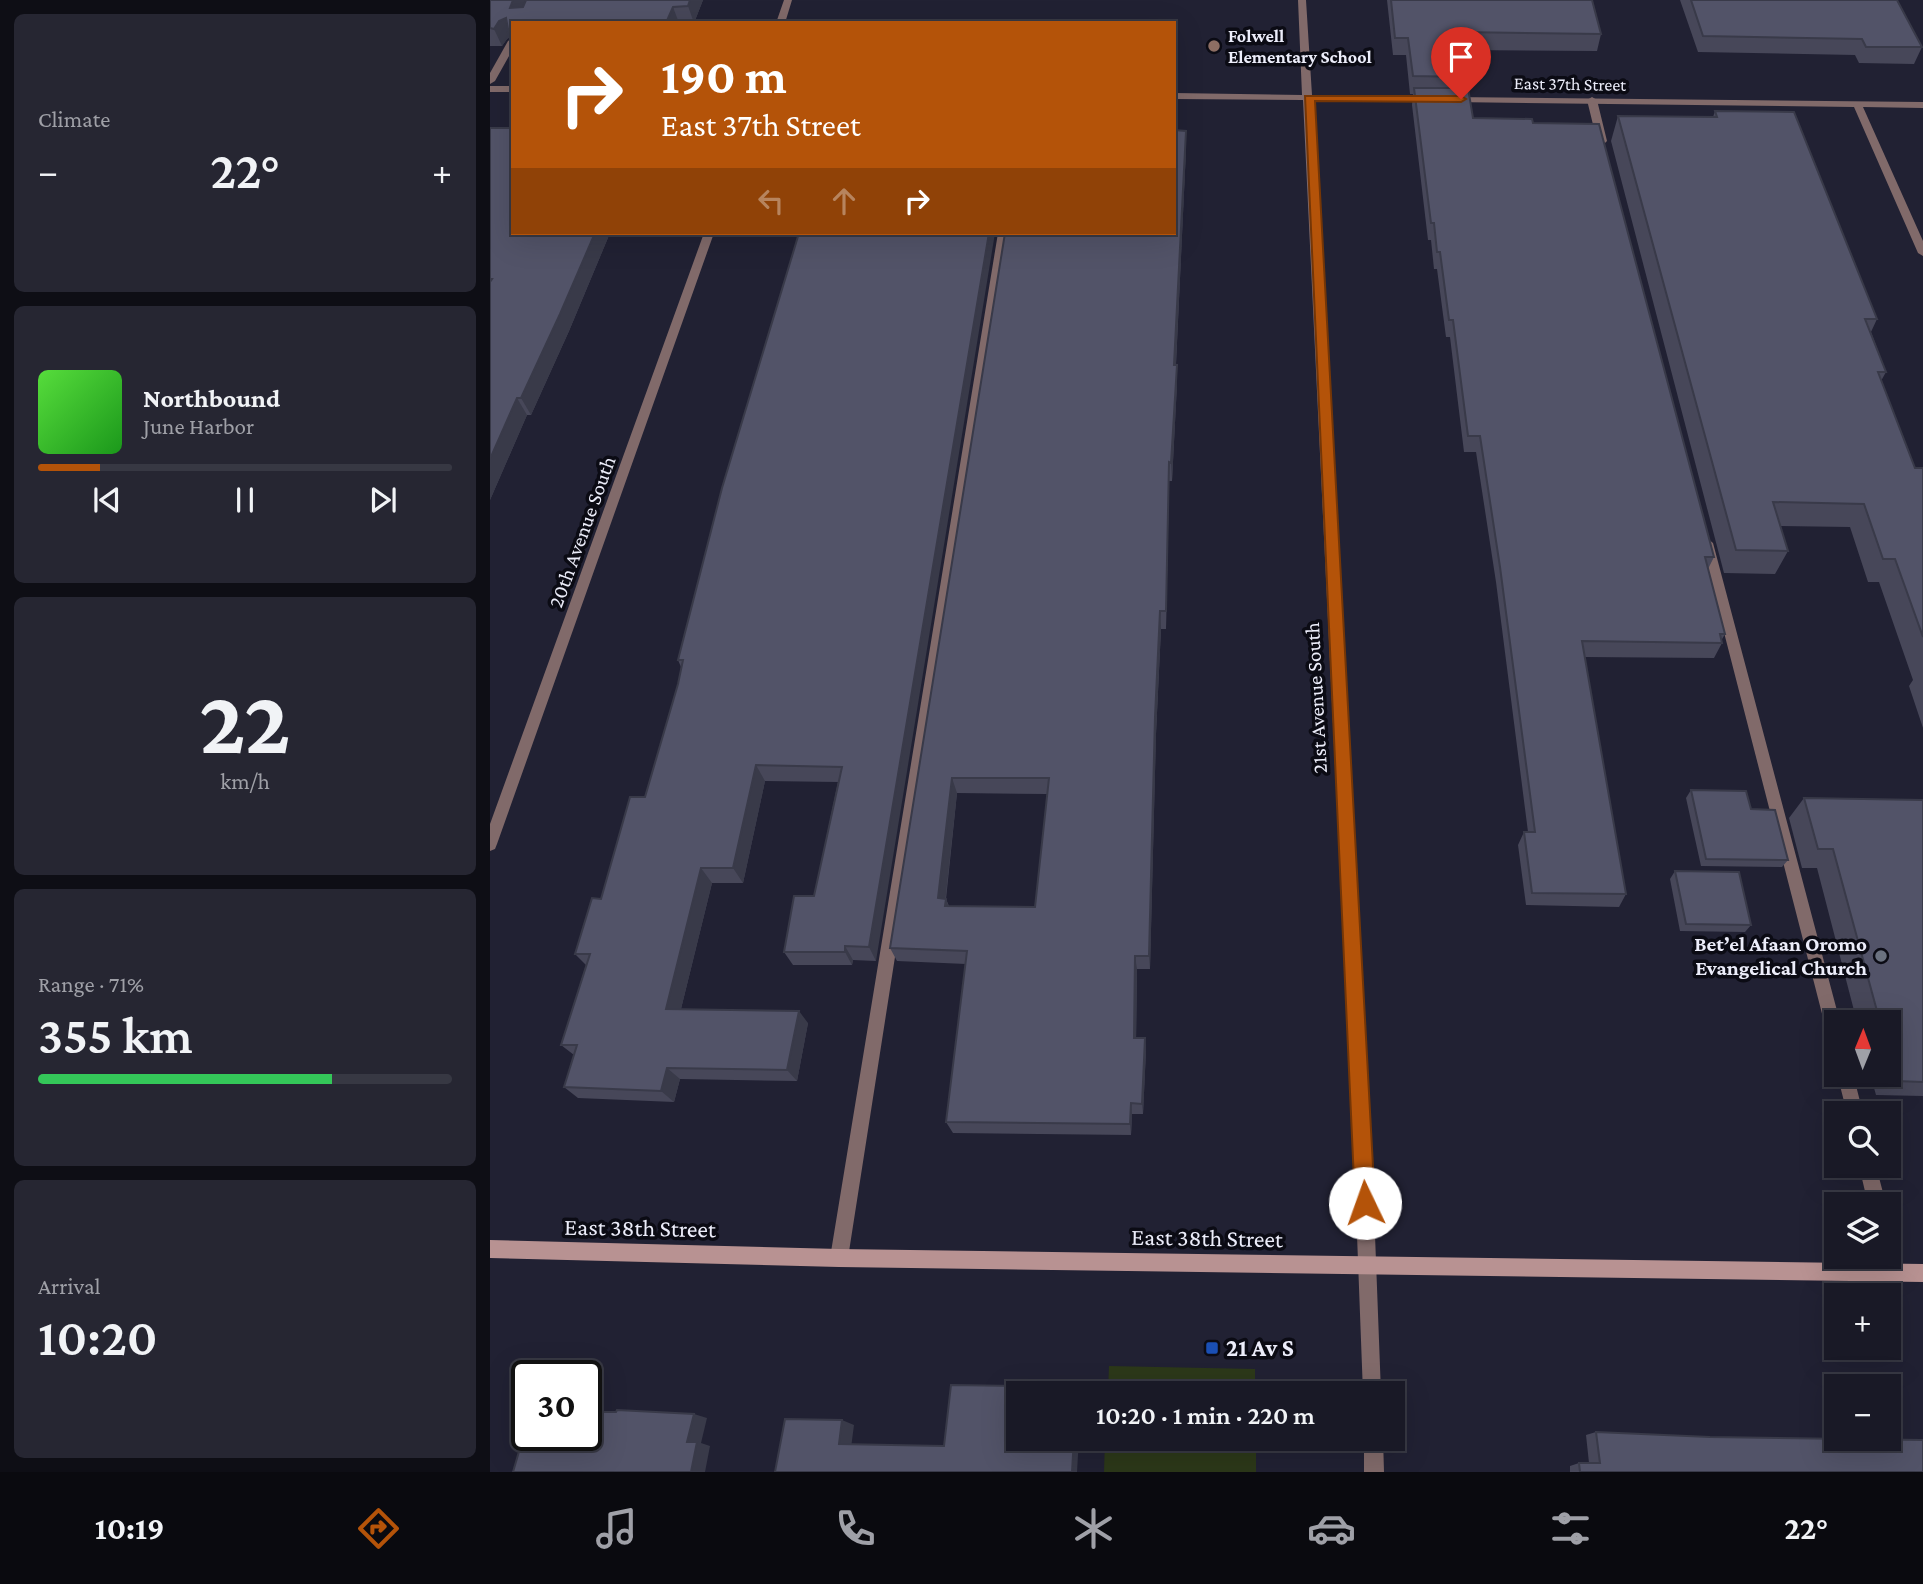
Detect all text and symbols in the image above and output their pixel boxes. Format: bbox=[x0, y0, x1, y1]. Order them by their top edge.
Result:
place label: Folwell Elementary School bbox=[1228, 26, 1372, 67]
pin bbox=[1431, 27, 1491, 99]
marker: Folwell Elementary School bbox=[1206, 38, 1222, 54]
icon: arrive bbox=[1442, 38, 1480, 76]
icon: right bbox=[546, 49, 637, 140]
text: 190 m bbox=[661, 49, 787, 104]
street label: East 37th Street bbox=[1514, 73, 1627, 95]
text: Climate bbox=[38, 106, 110, 132]
text: East 37th Street bbox=[661, 107, 861, 143]
text: 22° bbox=[210, 141, 280, 199]
text: − bbox=[38, 150, 58, 192]
text: + bbox=[432, 150, 452, 192]
icon: left bbox=[752, 182, 790, 220]
icon: ahead bbox=[825, 182, 863, 220]
icon: right bbox=[898, 182, 936, 220]
text: Northbound bbox=[143, 384, 280, 413]
text: June Harbor bbox=[143, 413, 254, 439]
street label: 20th Avenue South bbox=[543, 453, 621, 611]
icon: previous bbox=[88, 481, 126, 519]
icon: pause bbox=[226, 481, 264, 519]
icon: next bbox=[364, 481, 402, 519]
street label: 21st Avenue South bbox=[1300, 622, 1332, 774]
text: 22 bbox=[199, 671, 291, 773]
text: km/h bbox=[220, 768, 270, 794]
place label: Bet’el Afaan Oromo Evangelical Church bbox=[1694, 932, 1867, 980]
marker: Bet’el Afaan Oromo Evangelical Church bbox=[1873, 948, 1889, 964]
text: Range · 71% bbox=[38, 971, 144, 997]
text: 355 km bbox=[38, 1006, 193, 1064]
north arrow bbox=[1824, 1010, 1900, 1087]
map controls bbox=[1824, 1010, 1901, 1451]
button: search bbox=[1824, 1101, 1901, 1178]
position arrow bbox=[1328, 1166, 1402, 1240]
button: layers bbox=[1824, 1192, 1901, 1269]
street label: East 38th Street bbox=[564, 1213, 717, 1242]
street label: East 38th Street bbox=[1131, 1223, 1284, 1252]
text: Arrival bbox=[38, 1273, 101, 1299]
button: + bbox=[1824, 1283, 1901, 1360]
text: 10:20 bbox=[38, 1308, 157, 1366]
place label: 21 Av S bbox=[1226, 1334, 1294, 1361]
marker: 21 Av S bbox=[1204, 1340, 1220, 1356]
speed limit sign: 30 bbox=[511, 1360, 602, 1451]
button: − bbox=[1824, 1374, 1901, 1451]
text: 10:20 · 1 min · 220 m bbox=[1096, 1401, 1315, 1430]
icon: directions bbox=[354, 1504, 403, 1553]
icon: music bbox=[592, 1504, 641, 1553]
icon: phone bbox=[831, 1504, 880, 1553]
icon: climate bbox=[1069, 1504, 1118, 1553]
icon: car bbox=[1307, 1504, 1356, 1553]
icon: filters bbox=[1546, 1504, 1595, 1553]
text: 10:19 bbox=[95, 1510, 164, 1546]
text: 22° bbox=[1784, 1510, 1828, 1546]

